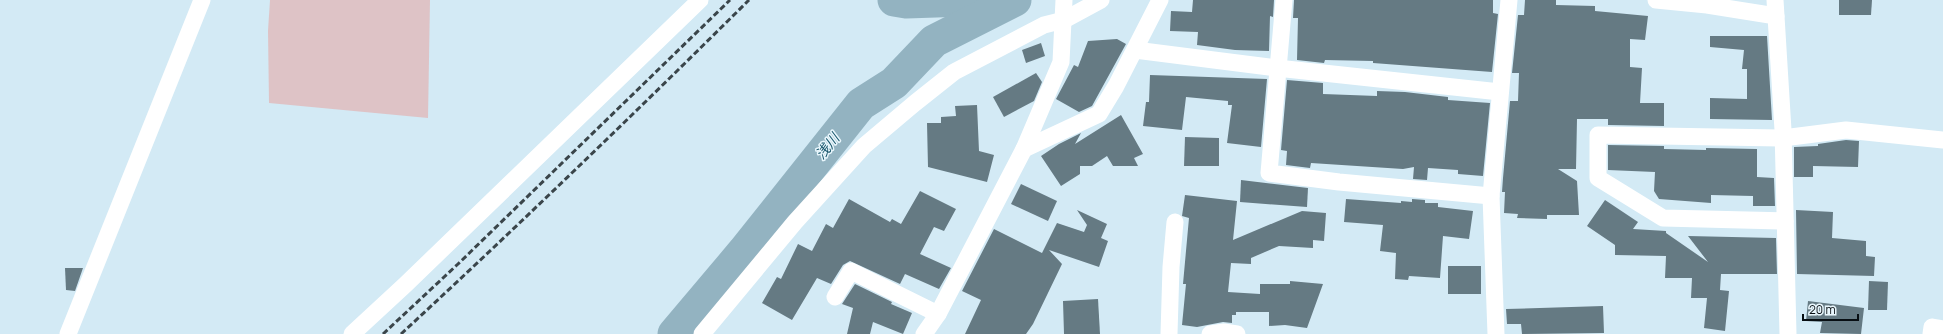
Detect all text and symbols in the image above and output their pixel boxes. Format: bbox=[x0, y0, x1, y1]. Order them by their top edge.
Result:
water label: 浅川 bbox=[811, 128, 844, 163]
scale bar bbox=[1803, 296, 1858, 322]
text: 20 m bbox=[1809, 301, 1836, 318]

